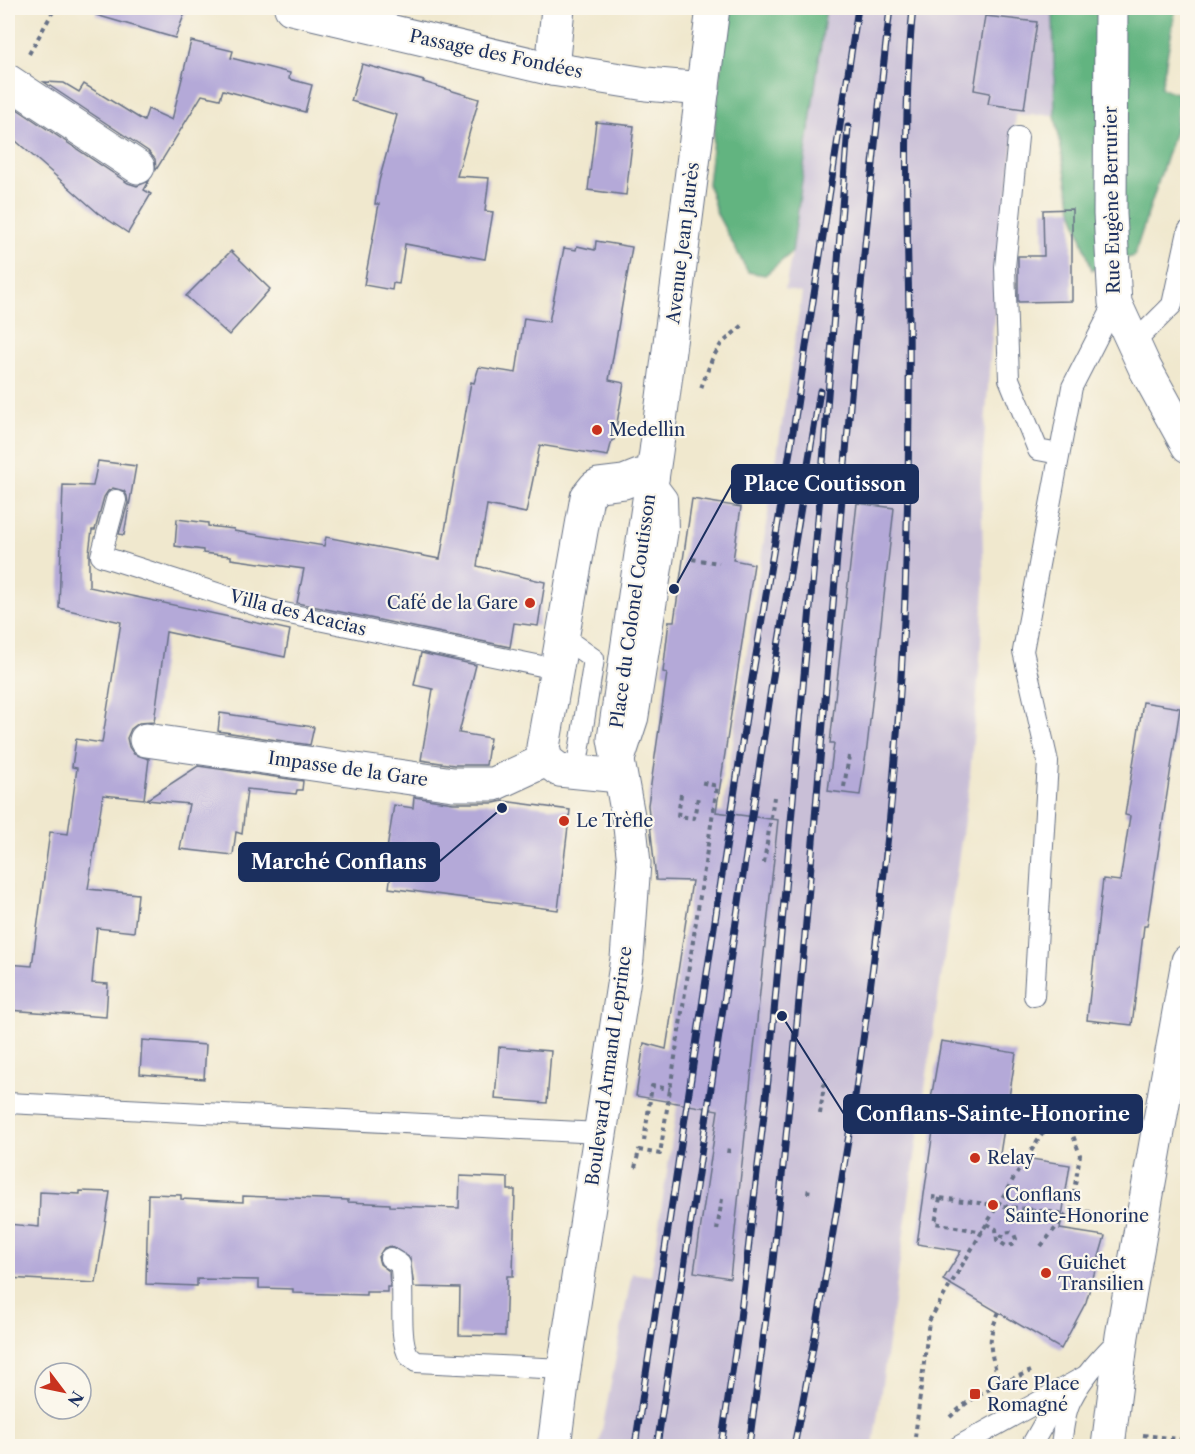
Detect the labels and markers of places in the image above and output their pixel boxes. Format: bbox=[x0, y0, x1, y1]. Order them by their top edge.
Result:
place label: Medellìn bbox=[609, 419, 685, 441]
marker: Medellìn bbox=[590, 423, 604, 437]
callout: Place Coutisson bbox=[732, 465, 918, 503]
place label: Café de la Gare bbox=[387, 592, 518, 614]
marker: Café de la Gare bbox=[523, 596, 537, 610]
place label: Le Trèfle bbox=[576, 810, 653, 832]
marker: Le Trèfle bbox=[557, 814, 571, 828]
callout: Marché Conflans bbox=[239, 843, 439, 881]
callout: Conflans-Sainte-Honorine bbox=[844, 1095, 1142, 1133]
place label: Relay bbox=[987, 1147, 1036, 1169]
marker: Relay bbox=[968, 1151, 982, 1165]
place label: Conflans Sainte-Honorine bbox=[1005, 1184, 1149, 1227]
marker: Conflans Sainte-Honorine bbox=[986, 1198, 1000, 1212]
place label: Guichet Transilien bbox=[1058, 1252, 1144, 1295]
marker: Guichet Transilien bbox=[1039, 1266, 1053, 1280]
place label: Gare Place Romagné bbox=[987, 1373, 1079, 1416]
marker: Gare Place Romagné bbox=[968, 1387, 982, 1401]

